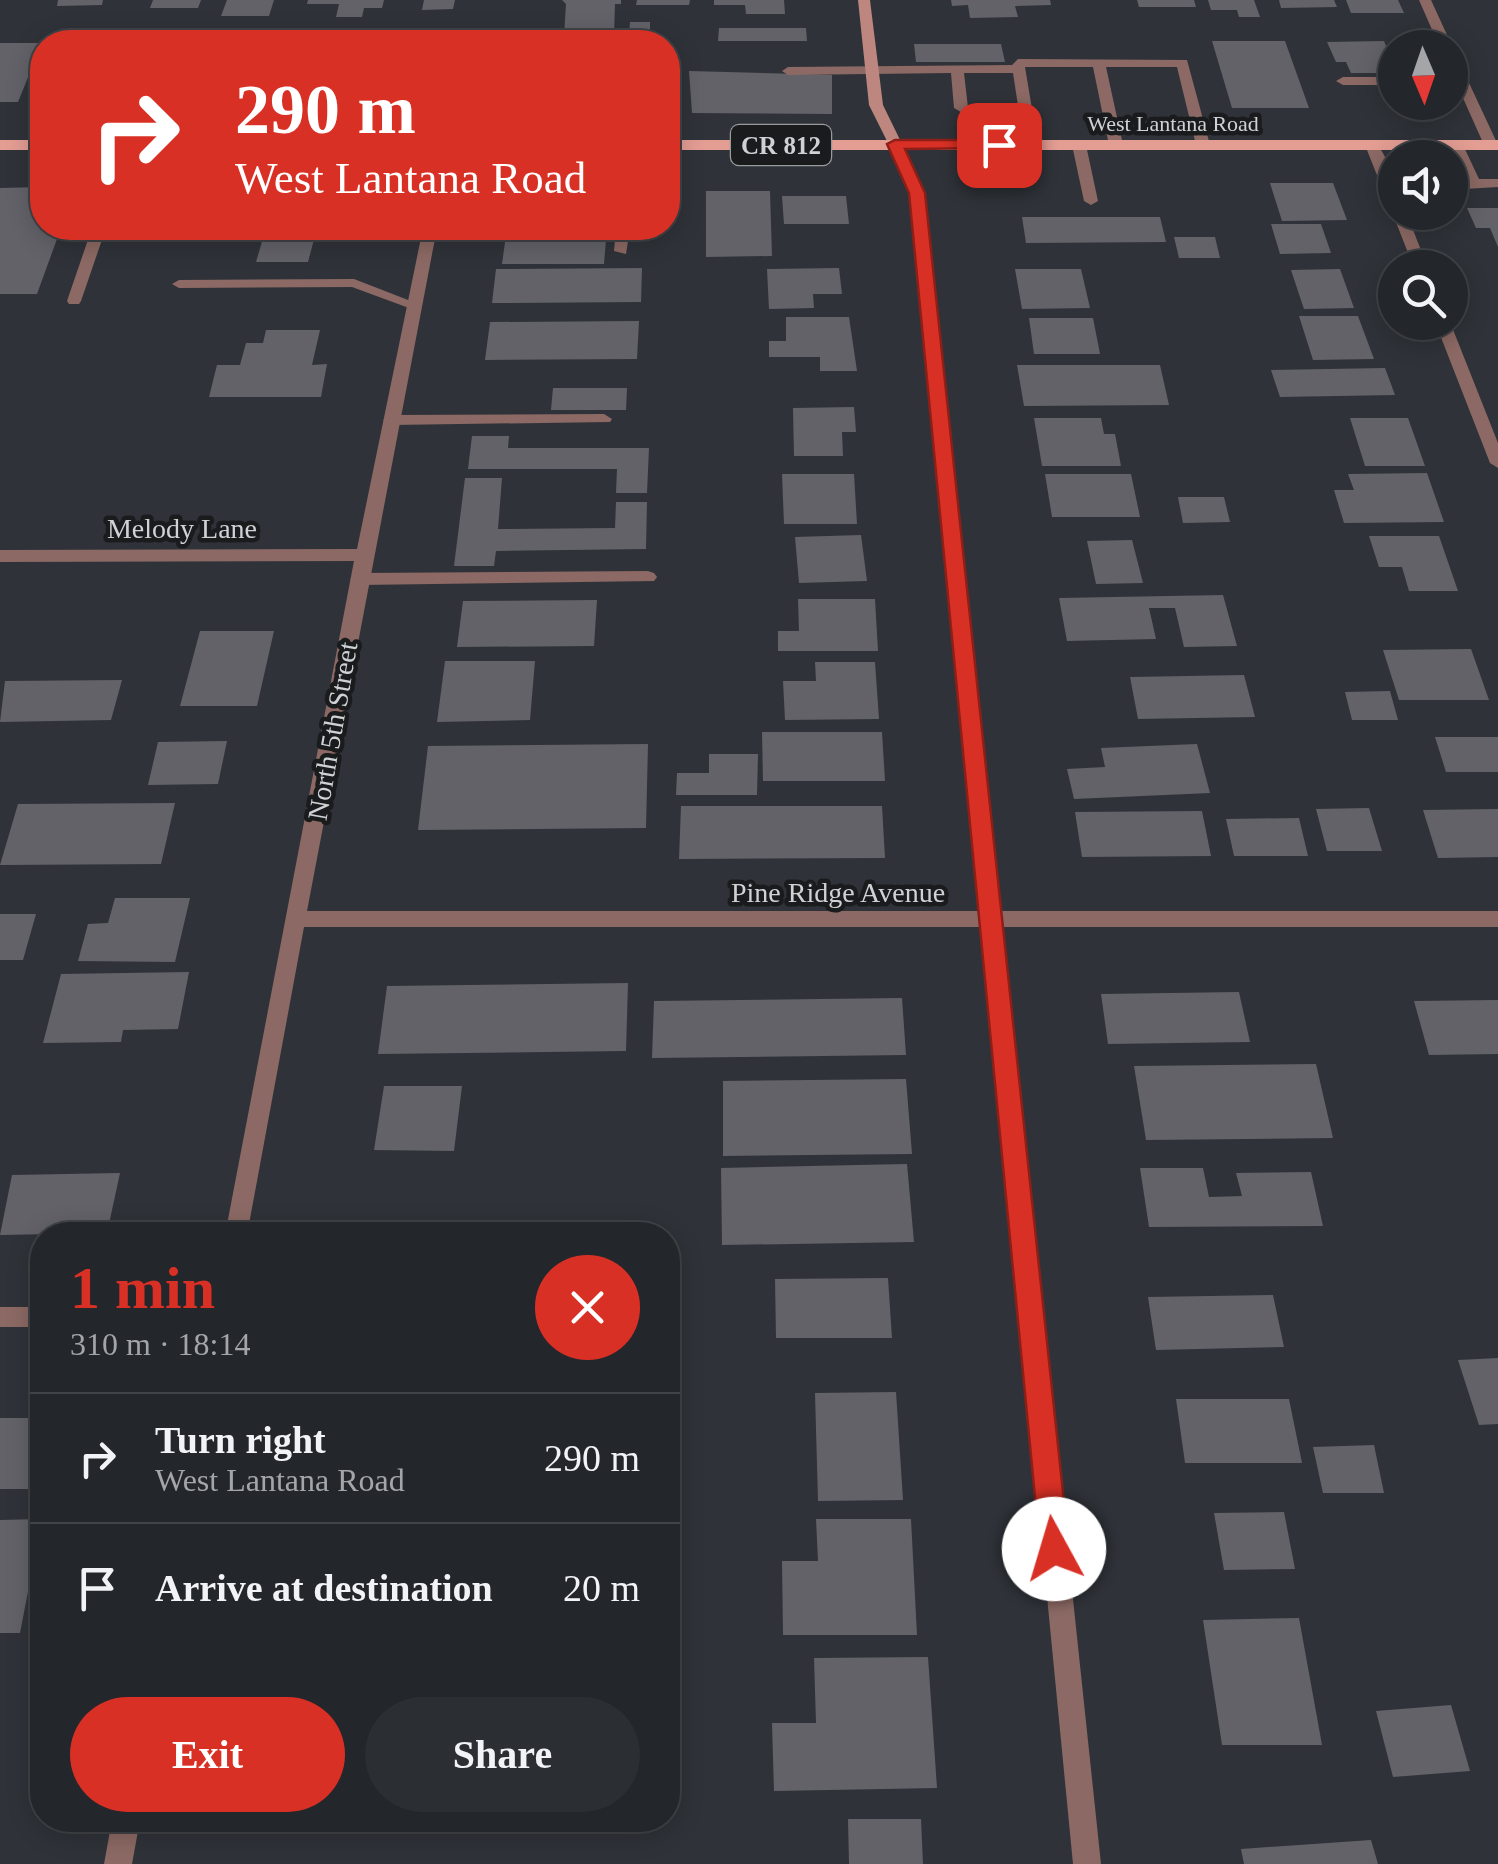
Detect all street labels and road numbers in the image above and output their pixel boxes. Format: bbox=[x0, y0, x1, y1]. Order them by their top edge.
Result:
street label: West Lantana Road bbox=[1087, 111, 1259, 136]
road number: CR 812 bbox=[731, 125, 831, 165]
street label: Melody Lane bbox=[107, 513, 257, 544]
street label: North 5th Street bbox=[302, 639, 363, 823]
street label: Pine Ridge Avenue bbox=[731, 877, 945, 908]

